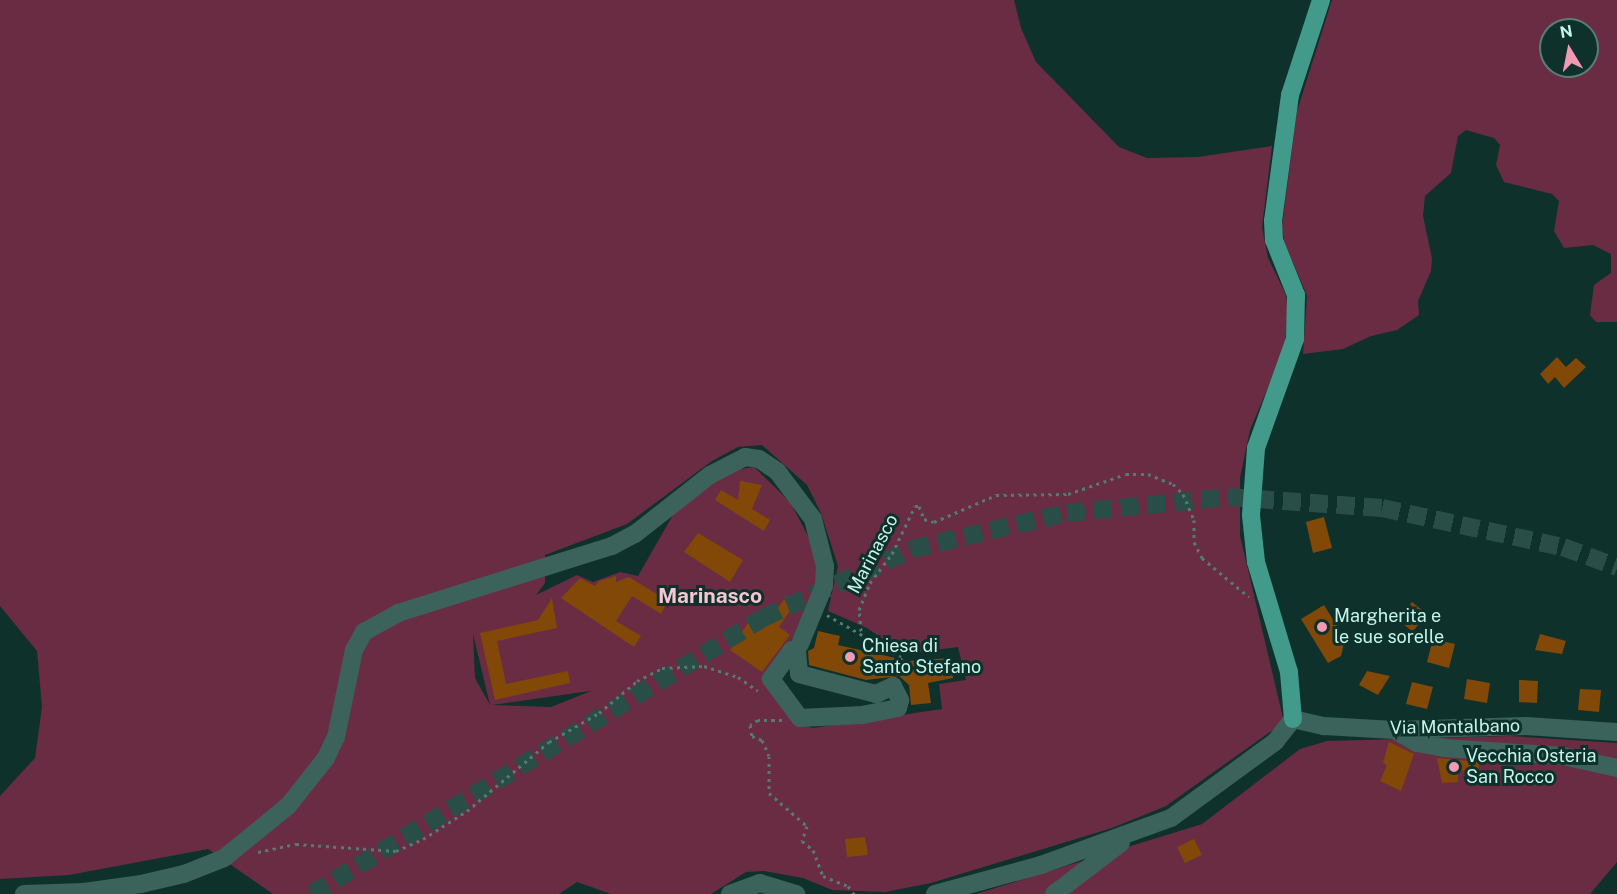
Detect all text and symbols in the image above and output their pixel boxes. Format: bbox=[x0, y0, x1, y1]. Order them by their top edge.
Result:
north arrow bbox=[1539, 18, 1599, 78]
text: N bbox=[1558, 21, 1574, 42]
street label: Marinasco bbox=[843, 511, 903, 597]
district label: Marinasco bbox=[658, 583, 762, 609]
place label: Margherita e le sue sorelle bbox=[1334, 606, 1444, 648]
marker: Margherita e le sue sorelle bbox=[1315, 620, 1329, 634]
place label: Chiesa di Santo Stefano bbox=[862, 636, 981, 678]
marker: Chiesa di Santo Stefano bbox=[843, 650, 857, 664]
street label: Via Montalbano bbox=[1390, 715, 1520, 739]
place label: Vecchia Osteria San Rocco bbox=[1466, 746, 1596, 789]
marker: Vecchia Osteria San Rocco bbox=[1447, 760, 1461, 774]

